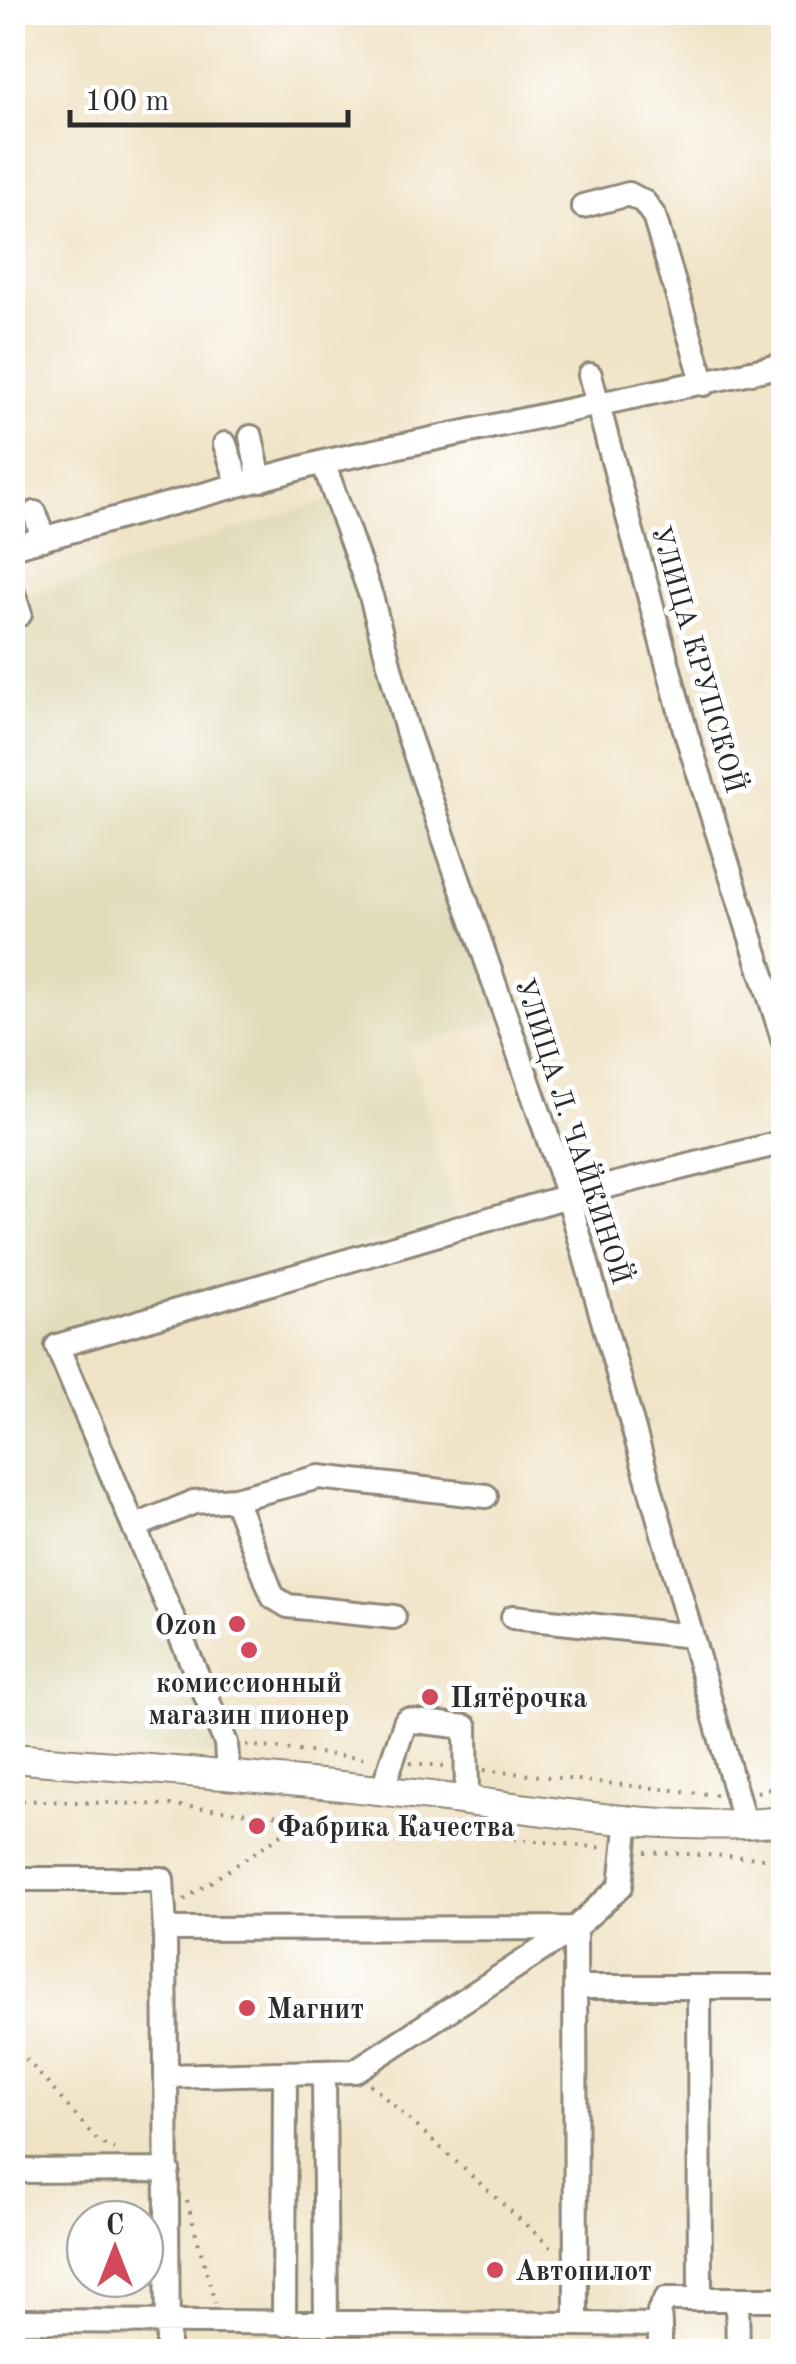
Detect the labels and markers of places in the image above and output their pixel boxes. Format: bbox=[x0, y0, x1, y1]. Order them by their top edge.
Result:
place label: Ozon bbox=[155, 1613, 217, 1641]
marker: Ozon bbox=[226, 1613, 248, 1635]
marker: комиссионный магазин пионер bbox=[238, 1639, 260, 1661]
place label: комиссионный магазин пионер bbox=[149, 1671, 349, 1731]
marker: Пятёрочка bbox=[419, 1686, 441, 1708]
place label: Пятёрочка bbox=[450, 1686, 587, 1714]
place label: Фабрика Качества bbox=[277, 1814, 515, 1843]
marker: Фабрика Качества bbox=[246, 1815, 268, 1837]
marker: Магнит bbox=[236, 1997, 258, 2019]
place label: Магнит bbox=[267, 1997, 364, 2025]
marker: Автопилот bbox=[484, 2259, 506, 2281]
place label: Автопилот bbox=[515, 2259, 652, 2287]

